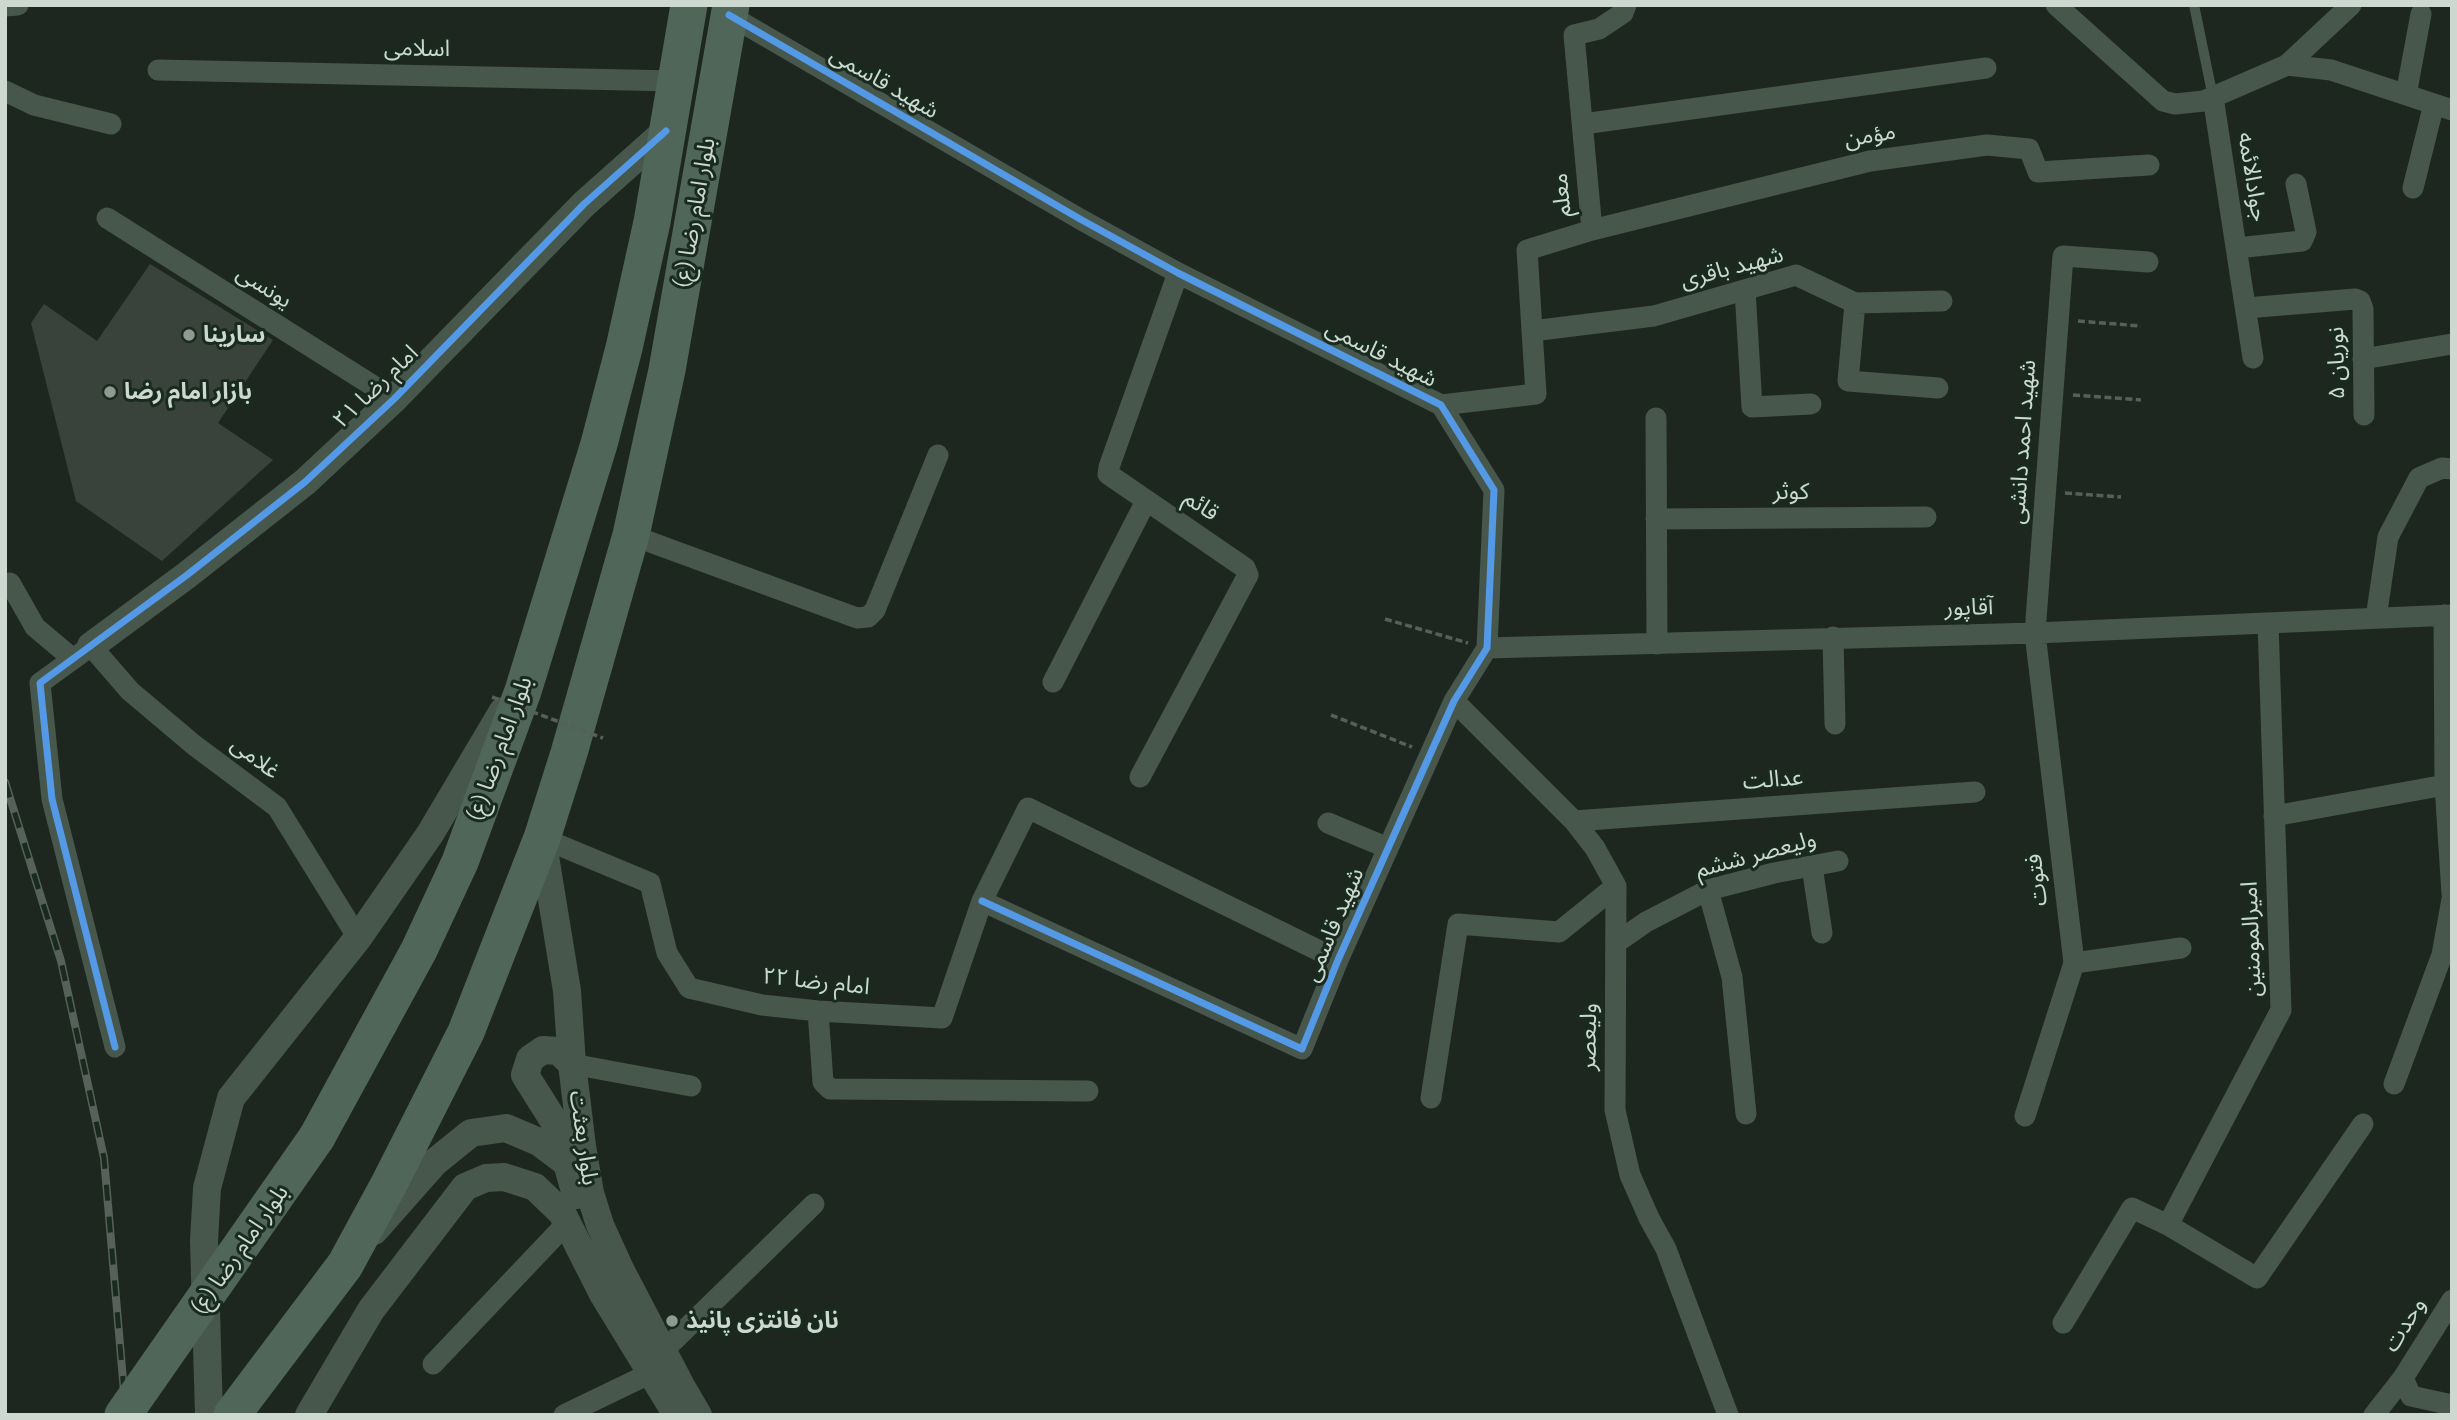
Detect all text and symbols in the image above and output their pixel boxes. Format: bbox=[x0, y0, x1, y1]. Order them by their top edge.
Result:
street label: اسلامی bbox=[384, 35, 450, 63]
street label: شهید قاسمی bbox=[825, 41, 943, 125]
street label: مؤمن bbox=[1842, 118, 1898, 154]
street label: جوادالائمه bbox=[2231, 130, 2273, 224]
street label: بلوار امام رضا (ع) bbox=[668, 136, 722, 290]
street label: معلم bbox=[1546, 172, 1578, 218]
street label: شهید باقری bbox=[1677, 241, 1787, 295]
street label: یونسی bbox=[231, 259, 297, 315]
street label: شهید قاسمی bbox=[1321, 314, 1441, 394]
place label: سارینا bbox=[203, 321, 265, 349]
street label: نوریان ۵ bbox=[2323, 326, 2351, 400]
marker: سارینا bbox=[181, 327, 197, 343]
street label: امام رضا ۲۱ bbox=[328, 340, 424, 434]
street label: شهید احمد دانشی bbox=[2003, 359, 2043, 525]
place label: بازار امام رضا bbox=[124, 378, 252, 406]
marker: بازار امام رضا bbox=[102, 384, 118, 400]
street label: کوثر bbox=[1773, 478, 1809, 506]
street label: قائم bbox=[1178, 484, 1224, 528]
street label: آقاپور bbox=[1944, 594, 1994, 622]
street label: بلوار امام رضا (ع) bbox=[461, 673, 539, 825]
street label: غلامی bbox=[225, 731, 285, 785]
street label: عدالت bbox=[1742, 764, 1804, 796]
street label: ولیعصر ششم bbox=[1693, 826, 1819, 884]
street label: فتوت bbox=[2020, 852, 2054, 908]
street label: شهید قاسمی bbox=[1298, 864, 1370, 986]
street label: اميرالمومنين bbox=[2236, 881, 2268, 997]
street label: امام رضا ۲۲ bbox=[761, 963, 871, 1001]
street label: ولیعصر bbox=[1575, 1003, 1603, 1071]
street label: بلوار بعثت bbox=[563, 1089, 603, 1187]
street label: بلوار امام رضا (ع) bbox=[185, 1180, 295, 1320]
street label: وحدت bbox=[2378, 1293, 2432, 1357]
place label: نان فانتزی پانیذ bbox=[686, 1307, 839, 1335]
marker: نان فانتزی پانیذ bbox=[664, 1313, 680, 1329]

